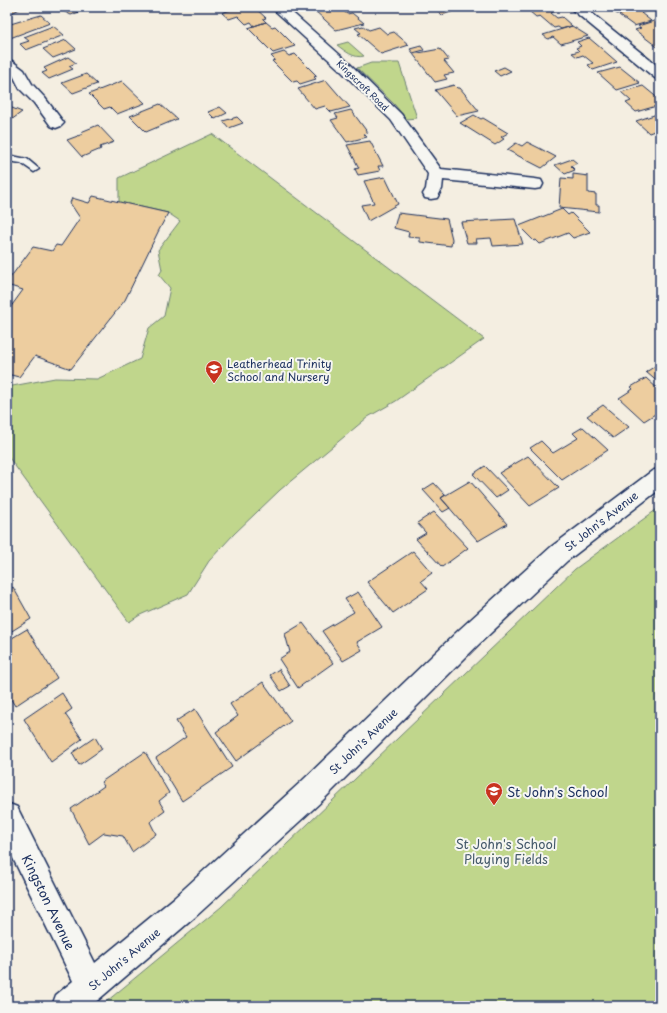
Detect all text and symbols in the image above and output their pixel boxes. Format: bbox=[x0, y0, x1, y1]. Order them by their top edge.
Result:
street label: Kingscroft Road bbox=[334, 56, 392, 114]
place label: Leatherhead Trinity School and Nursery bbox=[227, 355, 331, 385]
school or university icon: Leatherhead Trinity School and Nursery bbox=[204, 359, 224, 384]
street label: St John's Avenue bbox=[561, 487, 641, 555]
street label: St John's Avenue bbox=[325, 704, 401, 778]
school or university icon: St John's School bbox=[484, 781, 504, 806]
place label: St John's School bbox=[507, 782, 608, 801]
park label: St John's School Playing Fields bbox=[455, 834, 557, 868]
street label: Kingston Avenue bbox=[18, 851, 80, 953]
street label: St John's Avenue bbox=[84, 924, 164, 994]

